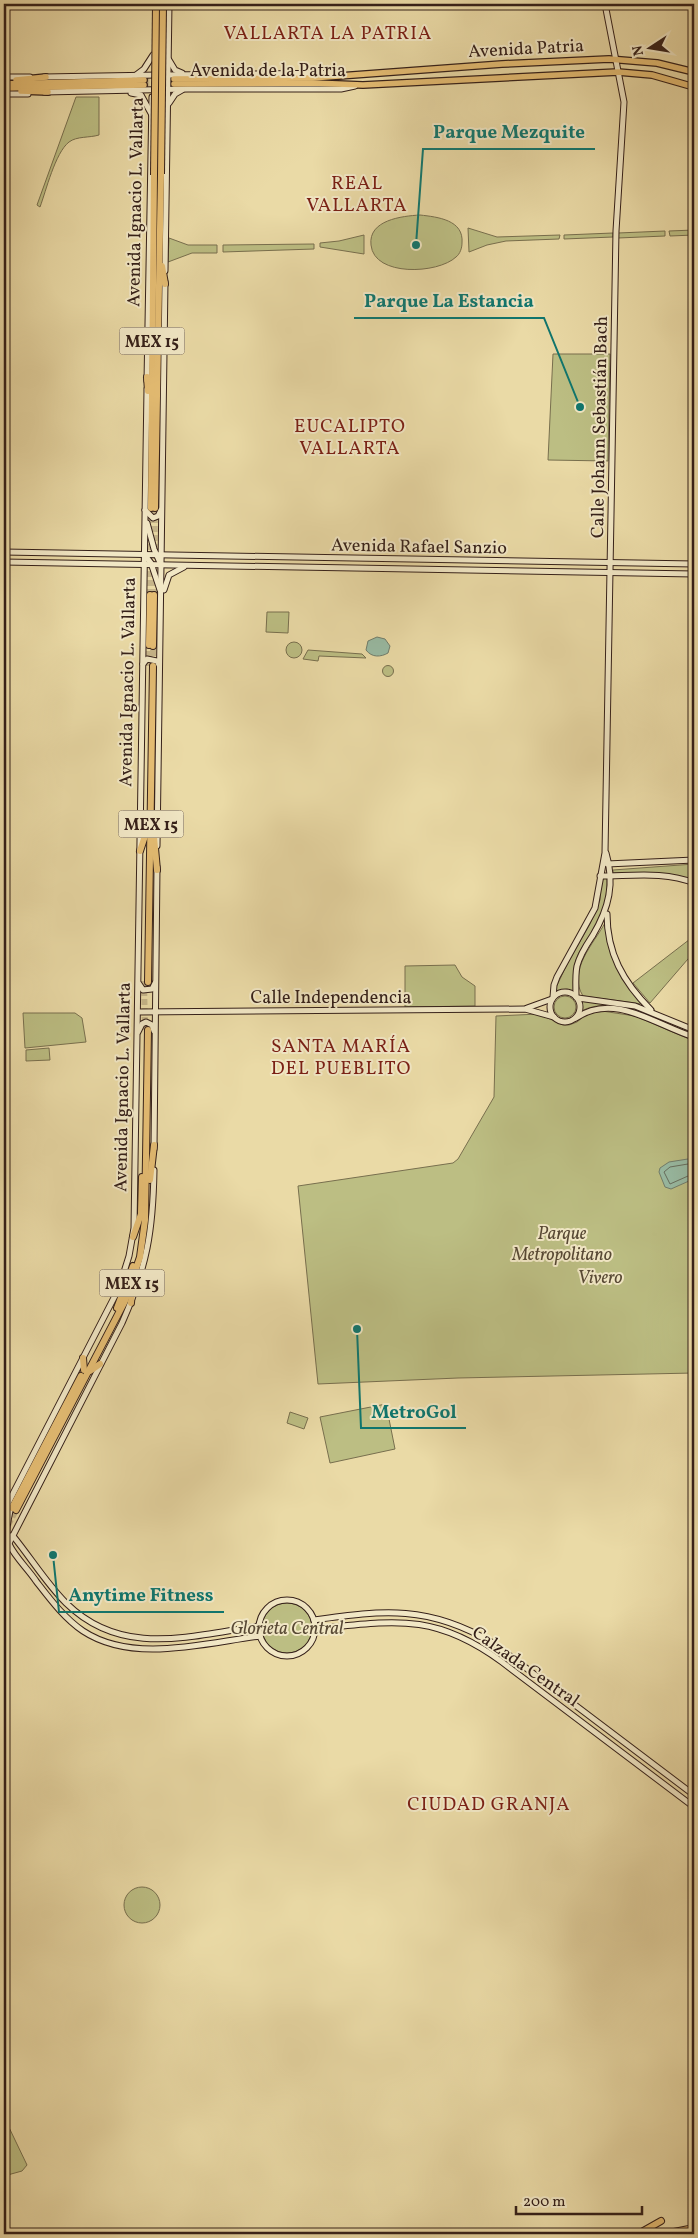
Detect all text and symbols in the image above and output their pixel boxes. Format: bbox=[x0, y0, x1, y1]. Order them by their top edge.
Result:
district label: VALLARTA LA PATRIA bbox=[224, 21, 432, 47]
north arrow bbox=[626, 22, 676, 72]
street label: Avenida Patria bbox=[468, 34, 585, 65]
text: N bbox=[628, 43, 649, 57]
street label: Avenida de la Patria bbox=[190, 59, 346, 84]
street label: Avenida Ignacio L. Vallarta bbox=[122, 97, 151, 307]
callout: Parque Mezquite bbox=[423, 115, 595, 149]
text: Parque Mezquite bbox=[433, 120, 585, 146]
district label: REAL VALLARTA bbox=[306, 171, 408, 219]
callout: Parque La Estancia bbox=[354, 284, 544, 318]
text: Parque La Estancia bbox=[364, 289, 534, 315]
street label: Calle Johann Sebastián Bach bbox=[586, 315, 615, 538]
road number: MEX 15 bbox=[120, 328, 184, 354]
district label: EUCALIPTO VALLARTA bbox=[294, 414, 406, 462]
street label: Avenida Rafael Sanzio bbox=[331, 533, 507, 562]
street label: Avenida Ignacio L. Vallarta bbox=[114, 577, 143, 787]
road number: MEX 15 bbox=[118, 811, 184, 838]
street label: Avenida Ignacio L. Vallarta bbox=[109, 982, 138, 1192]
street label: Calle Independencia bbox=[251, 986, 411, 1011]
district label: SANTA MARÍA DEL PUEBLITO bbox=[271, 1034, 411, 1082]
park label: Parque Metropolitano bbox=[511, 1222, 612, 1268]
park label: Vivero bbox=[577, 1266, 623, 1291]
road number: MEX 15 bbox=[100, 1270, 164, 1296]
callout: MetroGol bbox=[361, 1394, 466, 1428]
text: MetroGol bbox=[371, 1400, 457, 1426]
callout: Anytime Fitness bbox=[59, 1578, 224, 1612]
text: Anytime Fitness bbox=[68, 1583, 214, 1609]
park label: Glorieta Central bbox=[231, 1617, 344, 1642]
street label: Calzada Central bbox=[466, 1621, 584, 1714]
district label: CIUDAD GRANJA bbox=[407, 1792, 571, 1818]
scale bar bbox=[516, 2183, 642, 2215]
text: 200 m bbox=[523, 2192, 566, 2213]

